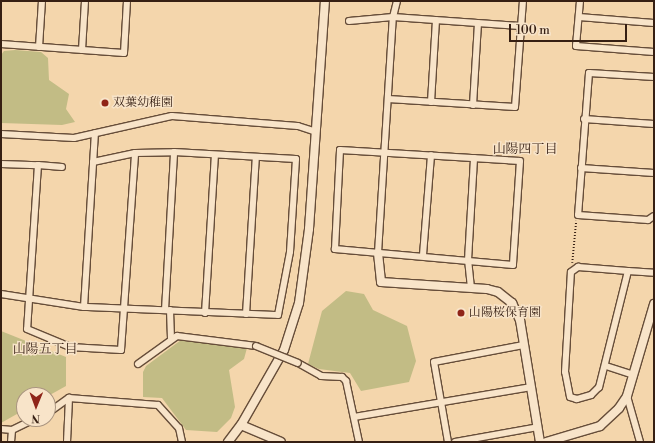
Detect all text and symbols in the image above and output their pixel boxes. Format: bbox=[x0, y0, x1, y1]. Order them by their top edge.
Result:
scale bar bbox=[511, 16, 629, 42]
text: 100 m bbox=[516, 23, 550, 38]
place label: 双葉幼稚園 bbox=[113, 96, 173, 110]
marker: 双葉幼稚園 bbox=[100, 98, 110, 108]
district label: 山陽四丁目 bbox=[493, 141, 557, 157]
place label: 山陽桜保育園 bbox=[469, 306, 541, 320]
marker: 山陽桜保育園 bbox=[456, 308, 466, 318]
district label: 山陽五丁目 bbox=[13, 341, 77, 357]
north arrow bbox=[16, 387, 56, 427]
text: N bbox=[31, 411, 40, 425]

